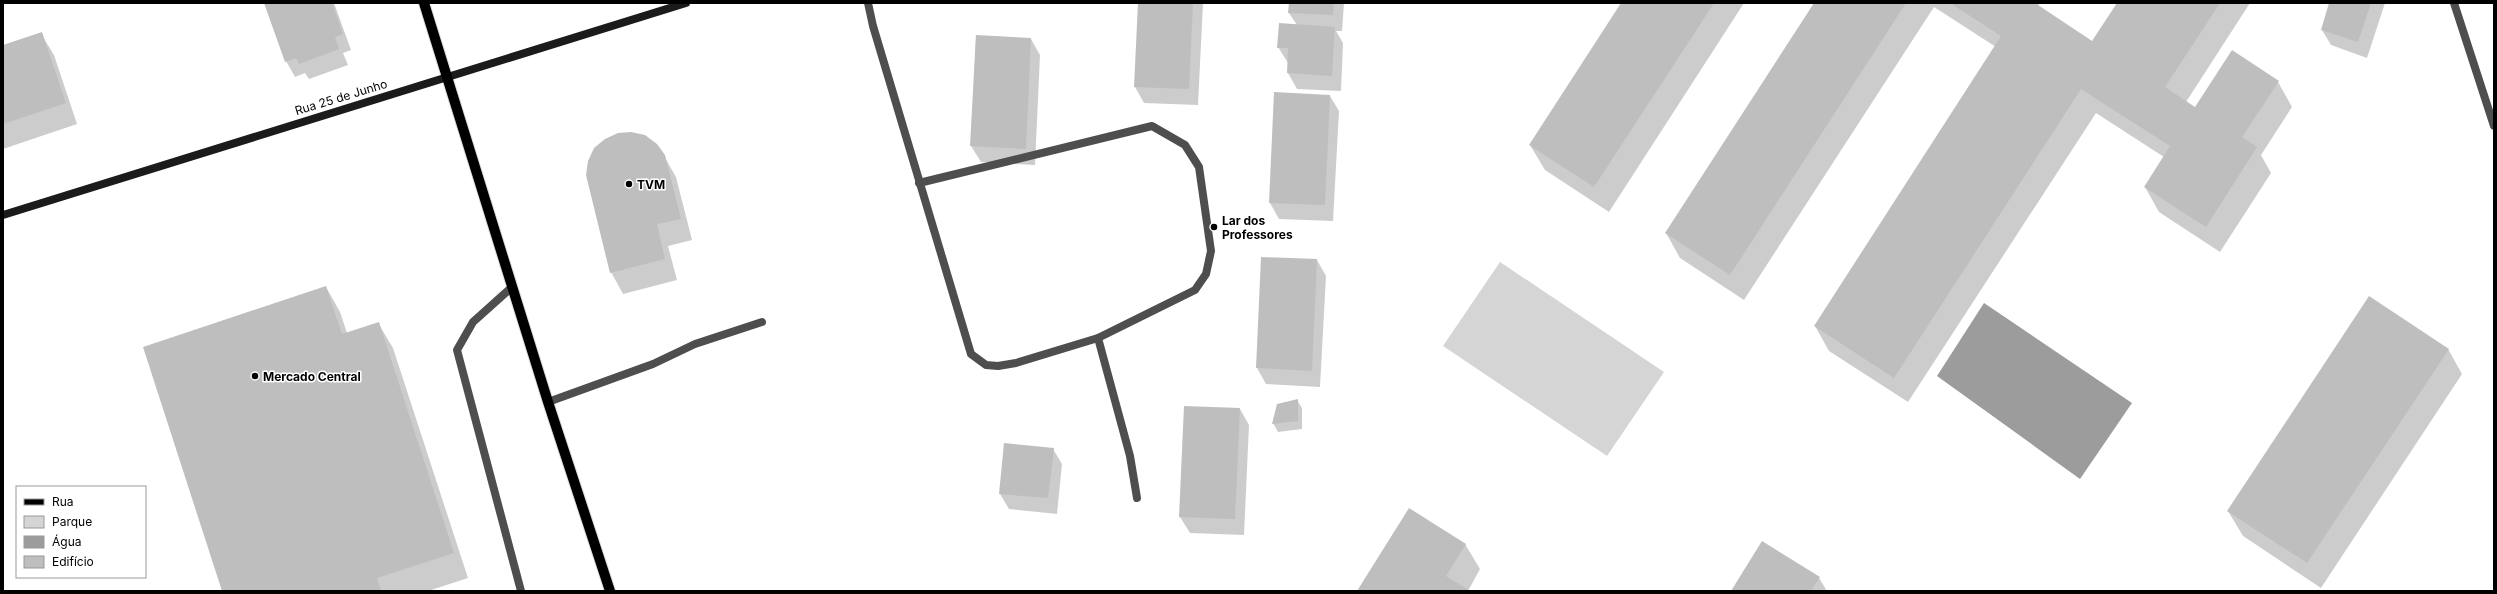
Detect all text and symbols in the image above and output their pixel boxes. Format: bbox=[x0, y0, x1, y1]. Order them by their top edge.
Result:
street label: Rua 25 de Junho bbox=[293, 76, 389, 118]
place label: TVM bbox=[637, 177, 665, 192]
marker: TVM bbox=[624, 179, 634, 189]
place label: Lar dos Professores bbox=[1222, 213, 1293, 242]
marker: Lar dos Professores bbox=[1209, 222, 1219, 232]
place label: Mercado Central bbox=[263, 369, 361, 384]
marker: Mercado Central bbox=[250, 371, 260, 381]
legend bbox=[16, 486, 146, 578]
text: Rua bbox=[52, 494, 74, 509]
text: Parque bbox=[52, 514, 92, 529]
text: Água bbox=[52, 534, 81, 549]
text: Edifício bbox=[52, 554, 94, 569]

